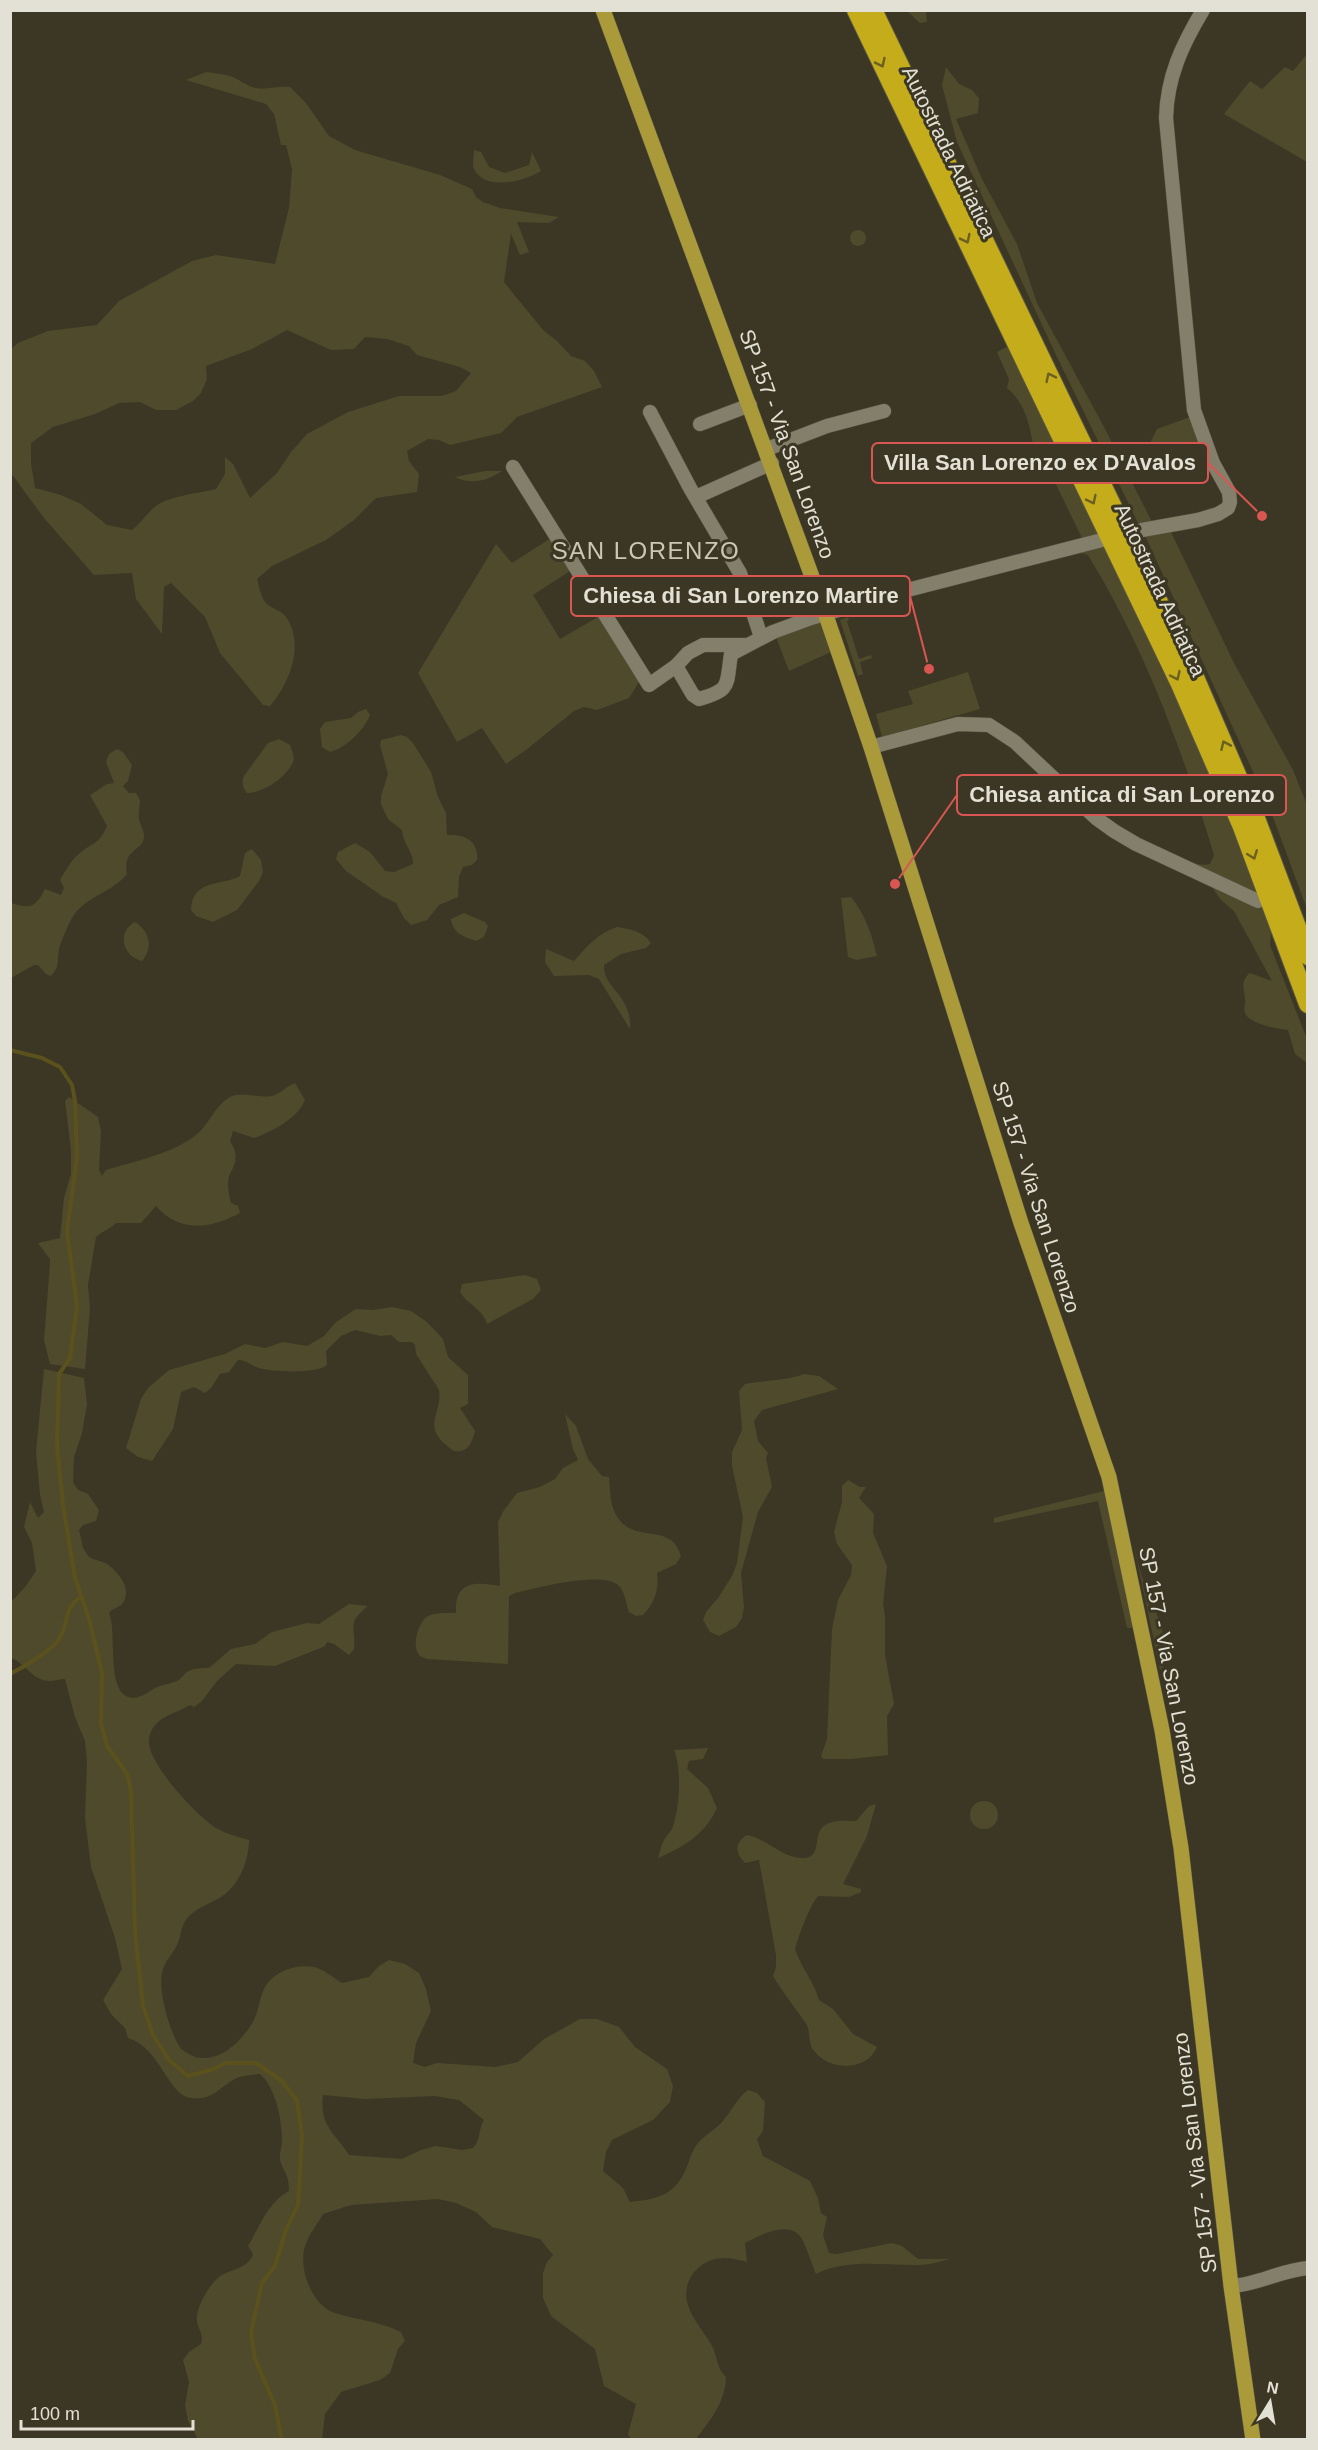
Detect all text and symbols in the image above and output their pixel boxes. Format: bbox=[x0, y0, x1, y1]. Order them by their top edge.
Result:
one-way arrow bbox=[874, 57, 885, 68]
street label: Autostrada Adriatica bbox=[898, 62, 1001, 242]
one-way arrow bbox=[958, 232, 970, 243]
street label: SP 157 - Via San Lorenzo bbox=[735, 326, 840, 562]
one-way arrow bbox=[1046, 373, 1058, 384]
callout: Villa San Lorenzo ex D'Avalos bbox=[872, 443, 1208, 483]
text: Villa San Lorenzo ex D'Avalos bbox=[884, 450, 1196, 475]
one-way arrow bbox=[1085, 494, 1097, 505]
street label: Autostrada Adriatica bbox=[1110, 500, 1211, 680]
district label: SAN LORENZO bbox=[552, 537, 740, 564]
callout: Chiesa di San Lorenzo Martire bbox=[571, 576, 910, 616]
text: Chiesa di San Lorenzo Martire bbox=[583, 583, 899, 608]
one-way arrow bbox=[1169, 670, 1181, 681]
one-way arrow bbox=[1220, 740, 1232, 751]
callout: Chiesa antica di San Lorenzo bbox=[957, 775, 1286, 815]
text: Chiesa antica di San Lorenzo bbox=[969, 782, 1275, 807]
one-way arrow bbox=[1246, 849, 1258, 860]
street label: SP 157 - Via San Lorenzo bbox=[988, 1078, 1085, 1316]
street label: SP 157 - Via San Lorenzo bbox=[1135, 1545, 1204, 1787]
street label: SP 157 - Via San Lorenzo bbox=[1168, 2032, 1221, 2275]
north arrow bbox=[1240, 2372, 1300, 2432]
text: N bbox=[1265, 2378, 1280, 2397]
scale bar bbox=[21, 2393, 194, 2431]
text: 100 m bbox=[30, 2404, 80, 2424]

